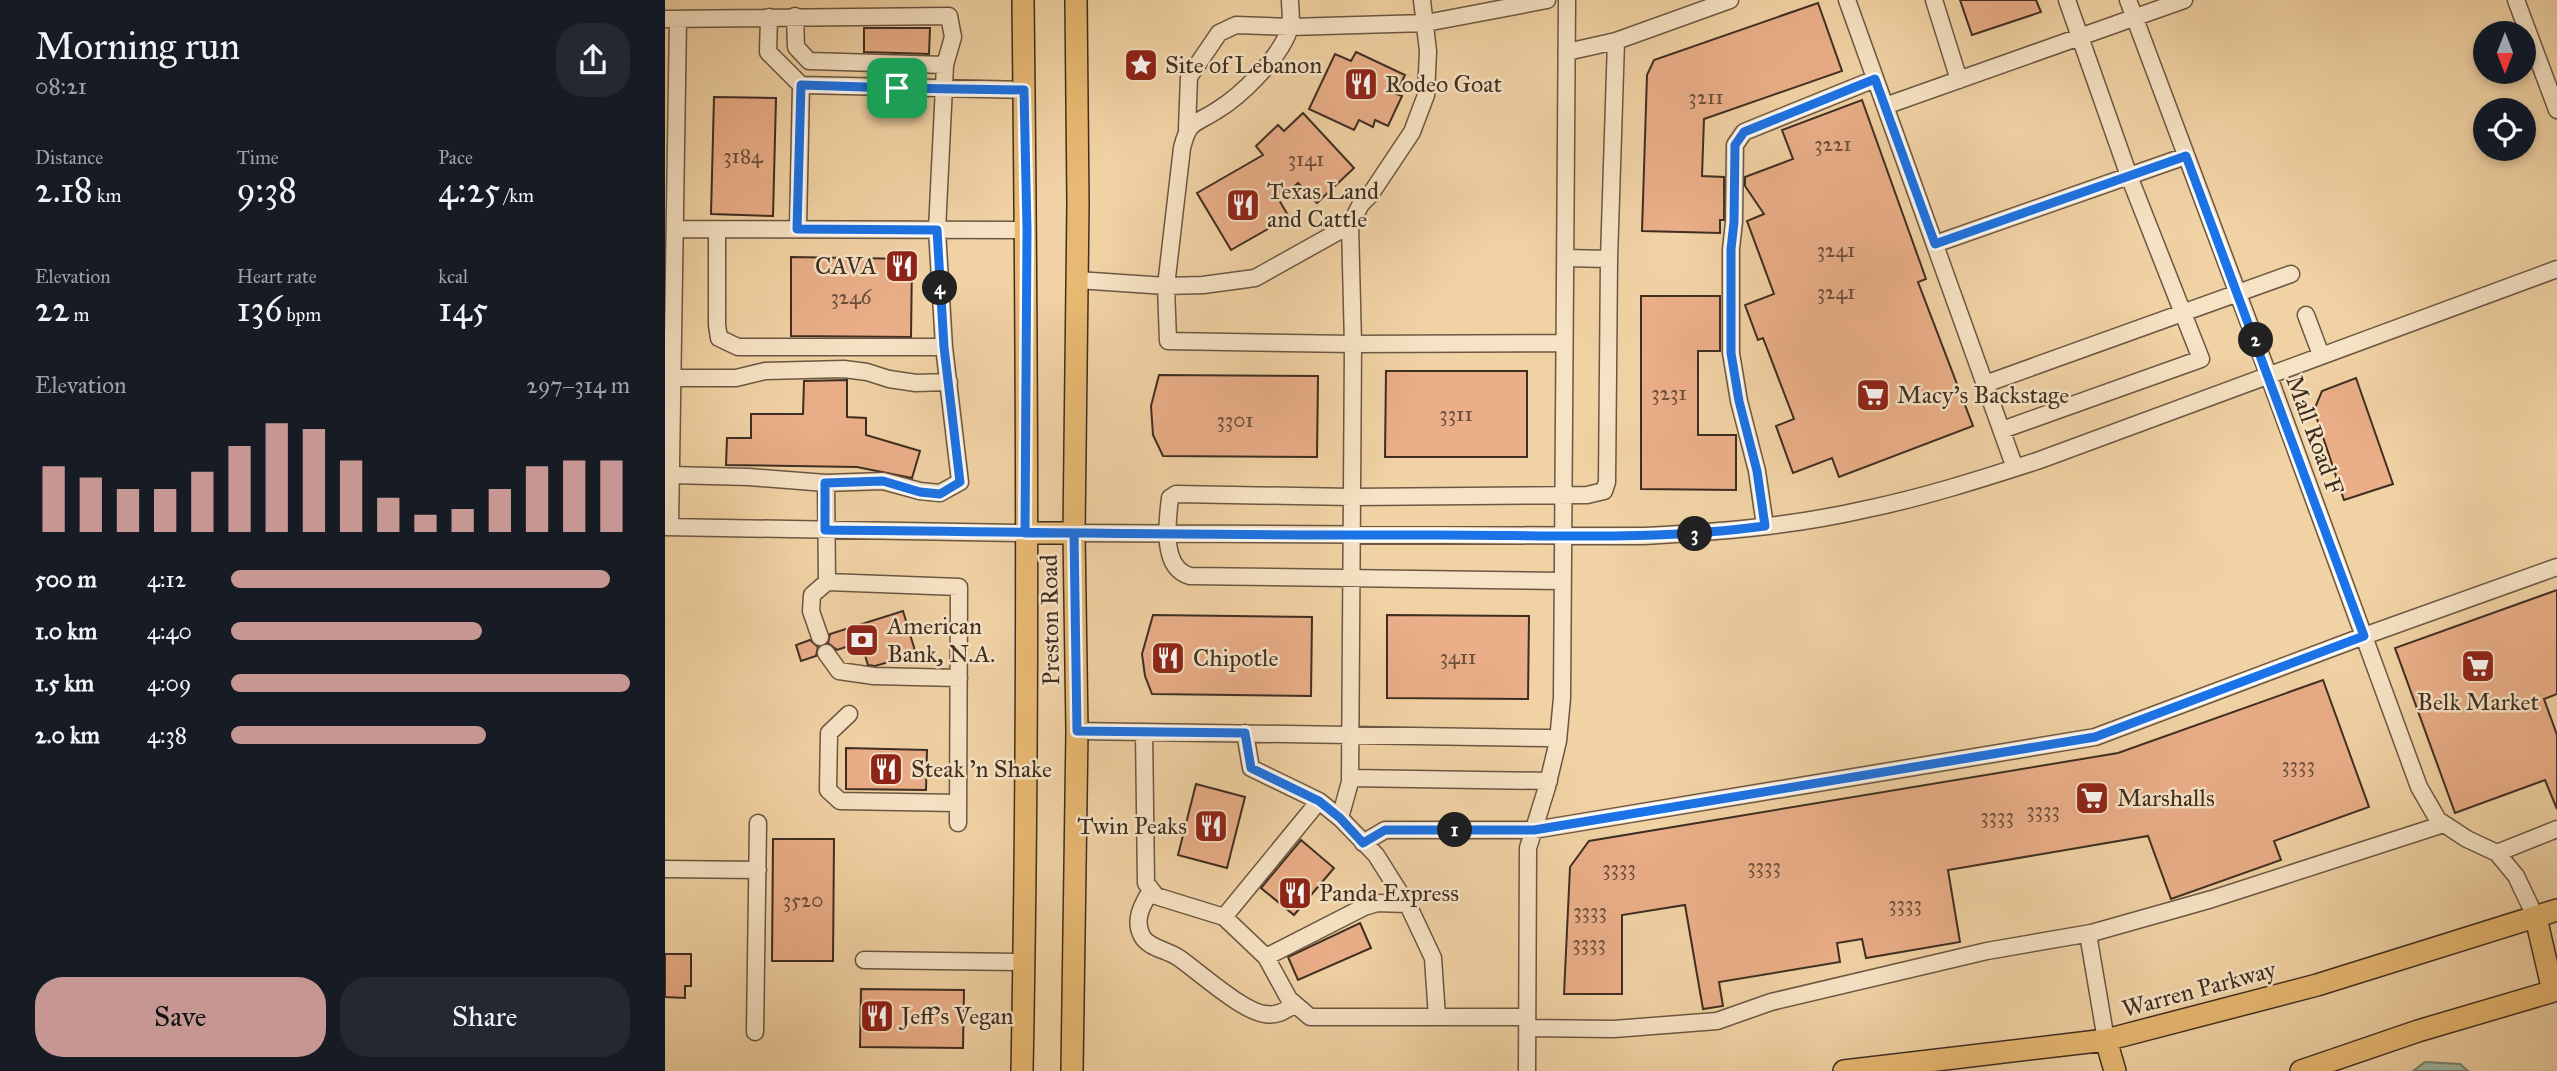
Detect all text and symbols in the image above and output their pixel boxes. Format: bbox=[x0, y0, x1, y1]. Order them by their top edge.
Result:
north arrow bbox=[2473, 21, 2536, 84]
map controls bbox=[2473, 21, 2536, 161]
text: Morning run bbox=[35, 23, 240, 69]
button: share bbox=[556, 23, 630, 97]
place icon: Site of Lebanon bbox=[1122, 46, 1160, 84]
place label: Site of Lebanon bbox=[1165, 50, 1322, 80]
pin bbox=[867, 58, 927, 118]
restaurant icon: Rodeo Goat bbox=[1342, 65, 1380, 103]
icon: arrive bbox=[878, 69, 916, 107]
place label: Rodeo Goat bbox=[1385, 69, 1502, 99]
text: 08:21 bbox=[35, 72, 87, 100]
house number: 3211 bbox=[1688, 84, 1724, 110]
button: locate bbox=[2473, 98, 2536, 161]
house number: 3221 bbox=[1814, 131, 1852, 157]
house number: 3184 bbox=[723, 143, 764, 169]
text: Distance bbox=[35, 146, 103, 169]
text: Time bbox=[237, 146, 279, 169]
text: Pace bbox=[438, 146, 473, 169]
house number: 3141 bbox=[1288, 146, 1324, 172]
text: 2.18 bbox=[35, 169, 93, 212]
text: 9:38 bbox=[237, 169, 297, 212]
text: 4:25 bbox=[438, 169, 500, 212]
place label: Texas Land and Cattle bbox=[1267, 176, 1379, 234]
text: km bbox=[93, 184, 122, 207]
text: /km bbox=[500, 184, 534, 207]
restaurant icon: Texas Land and Cattle bbox=[1224, 186, 1262, 224]
house number: 3241 bbox=[1817, 237, 1855, 263]
restaurant icon: CAVA bbox=[883, 247, 921, 285]
place label: CAVA bbox=[815, 251, 877, 281]
text: Elevation bbox=[35, 265, 110, 288]
text: Heart rate bbox=[237, 265, 317, 288]
text: kcal bbox=[438, 265, 468, 288]
pin: 4 bbox=[923, 270, 957, 306]
text: 4 bbox=[934, 276, 945, 299]
house number: 3241 bbox=[1817, 279, 1855, 305]
house number: 3246 bbox=[830, 284, 873, 310]
text: 22 bbox=[35, 288, 69, 331]
text: 136 bbox=[237, 288, 282, 331]
text: 145 bbox=[438, 288, 488, 331]
text: m bbox=[69, 303, 89, 326]
text: bpm bbox=[282, 303, 321, 326]
pin: 2 bbox=[2239, 322, 2273, 358]
text: 2 bbox=[2251, 328, 2260, 351]
text: Elevation bbox=[35, 371, 126, 399]
text: 297–314 m bbox=[527, 371, 630, 399]
street label: Mall Road F bbox=[2280, 371, 2351, 499]
supermarket icon: Macy's Backstage bbox=[1854, 376, 1892, 414]
house number: 3231 bbox=[1651, 380, 1687, 406]
place label: Macy's Backstage bbox=[1897, 380, 2069, 410]
house number: 3311 bbox=[1439, 401, 1473, 427]
house number: 3301 bbox=[1216, 407, 1254, 433]
pin: 3 bbox=[1677, 516, 1713, 552]
text: 3 bbox=[1691, 522, 1698, 545]
street label: Preston Road bbox=[1034, 554, 1066, 686]
text: 500 m bbox=[35, 565, 97, 593]
text: 4:12 bbox=[147, 565, 186, 593]
place label: American Bank, N.A. bbox=[886, 611, 995, 669]
text: 1.0 km bbox=[35, 617, 97, 645]
text: 4:40 bbox=[147, 617, 192, 645]
bank icon: American Bank, N.A. bbox=[843, 621, 881, 659]
restaurant icon: Chipotle bbox=[1149, 639, 1187, 677]
place label: Chipotle bbox=[1193, 643, 1279, 673]
house number: 3411 bbox=[1440, 644, 1476, 670]
supermarket icon: Belk Market bbox=[2459, 647, 2497, 685]
text: 1.5 km bbox=[35, 669, 94, 697]
text: 4:09 bbox=[147, 669, 191, 697]
place label: Belk Market bbox=[2417, 687, 2539, 717]
text: 2.0 km bbox=[35, 721, 100, 749]
text: 4:38 bbox=[147, 721, 187, 749]
restaurant icon: Steak 'n Shake bbox=[867, 750, 905, 788]
house number: 3333 bbox=[2281, 752, 2315, 778]
place label: Steak 'n Shake bbox=[911, 754, 1052, 784]
supermarket icon: Marshalls bbox=[2073, 779, 2111, 817]
place label: Marshalls bbox=[2117, 783, 2215, 813]
house number: 3333 bbox=[2026, 797, 2060, 823]
house number: 3333 bbox=[1980, 803, 2014, 829]
restaurant icon: Twin Peaks bbox=[1192, 807, 1230, 845]
place label: Twin Peaks bbox=[1077, 811, 1187, 841]
pin: 1 bbox=[1437, 812, 1473, 848]
text: 1 bbox=[1451, 818, 1458, 841]
house number: 3333 bbox=[1747, 853, 1781, 879]
house number: 3333 bbox=[1602, 855, 1636, 881]
restaurant icon: Panda Express bbox=[1276, 874, 1314, 912]
place label: Panda Express bbox=[1319, 878, 1459, 908]
house number: 3520 bbox=[783, 887, 823, 913]
house number: 3333 bbox=[1888, 891, 1922, 917]
house number: 3333 bbox=[1573, 898, 1607, 924]
house number: 3333 bbox=[1572, 930, 1606, 956]
street label: Warren Parkway bbox=[2119, 954, 2280, 1024]
button: Save bbox=[35, 977, 326, 1057]
button: Share bbox=[340, 977, 630, 1057]
restaurant icon: Jeff's Vegan bbox=[858, 997, 896, 1035]
place label: Jeff's Vegan bbox=[898, 1001, 1014, 1031]

